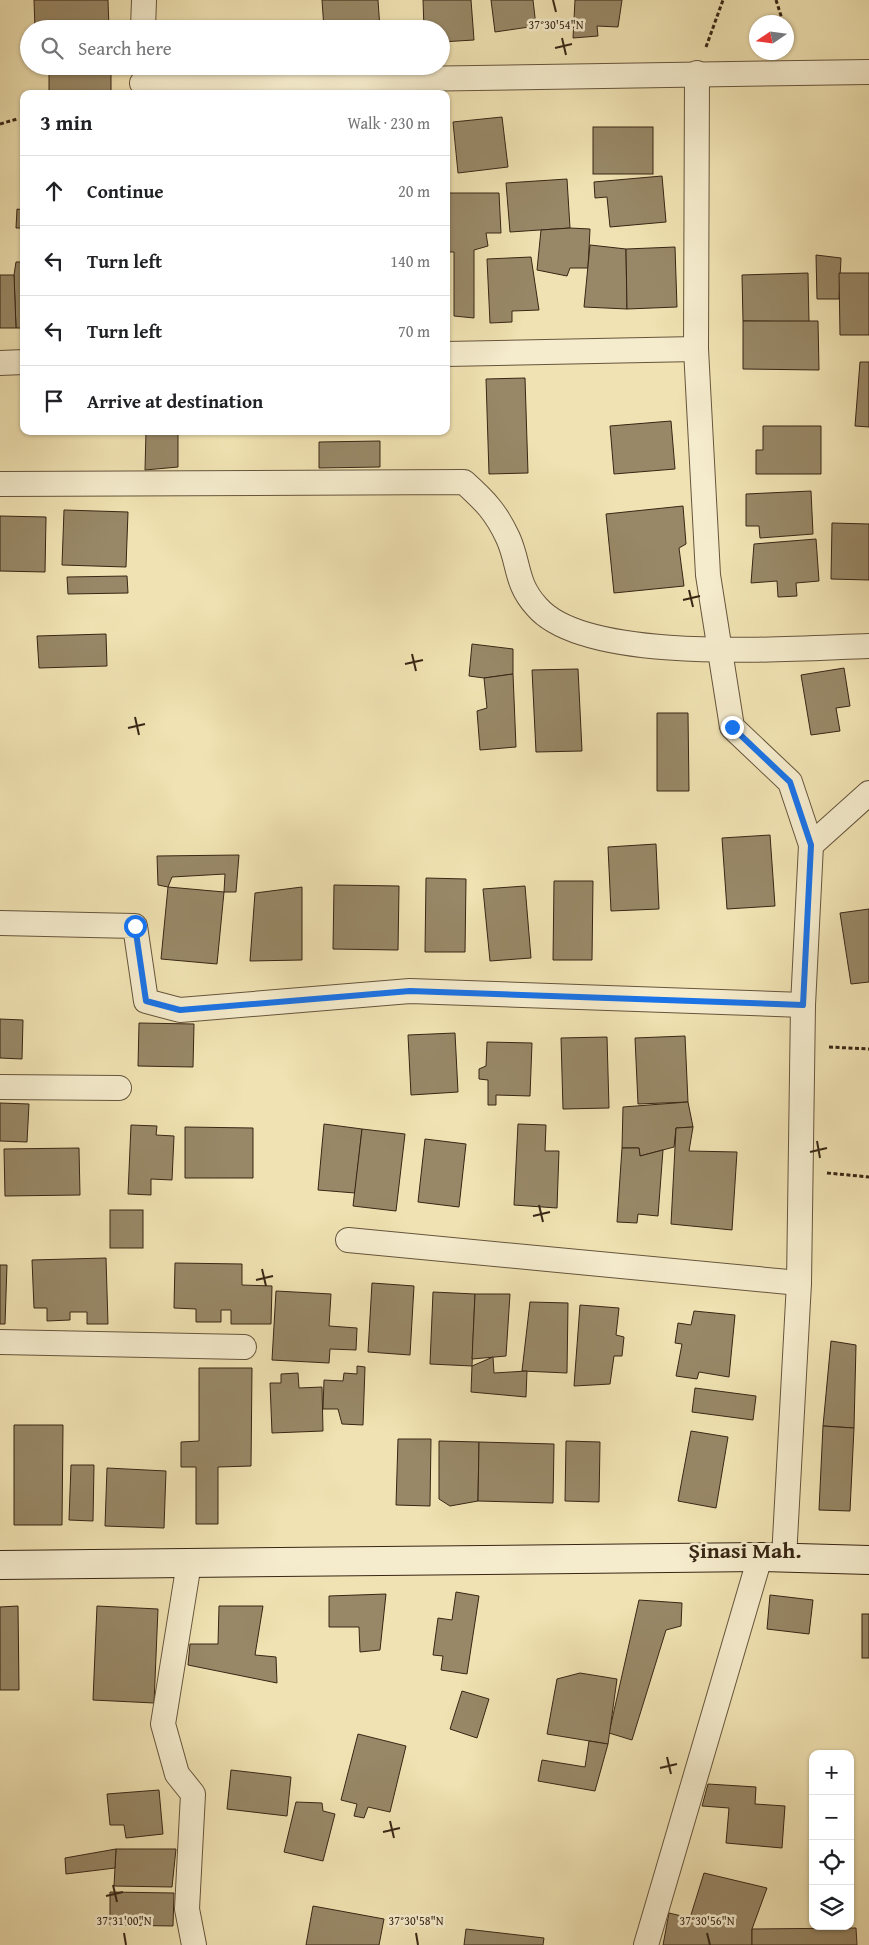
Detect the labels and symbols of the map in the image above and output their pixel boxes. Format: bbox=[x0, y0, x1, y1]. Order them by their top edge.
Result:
north arrow bbox=[749, 15, 794, 60]
text: 37°30'54"N bbox=[528, 16, 584, 33]
route end bbox=[721, 716, 744, 739]
route start bbox=[124, 915, 147, 938]
district label: Şinasi Mah. bbox=[688, 1534, 802, 1566]
text: 37°31'00"N bbox=[96, 1912, 152, 1929]
text: 37°30'58"N bbox=[388, 1912, 444, 1929]
text: 37°30'56"N bbox=[679, 1912, 735, 1929]

